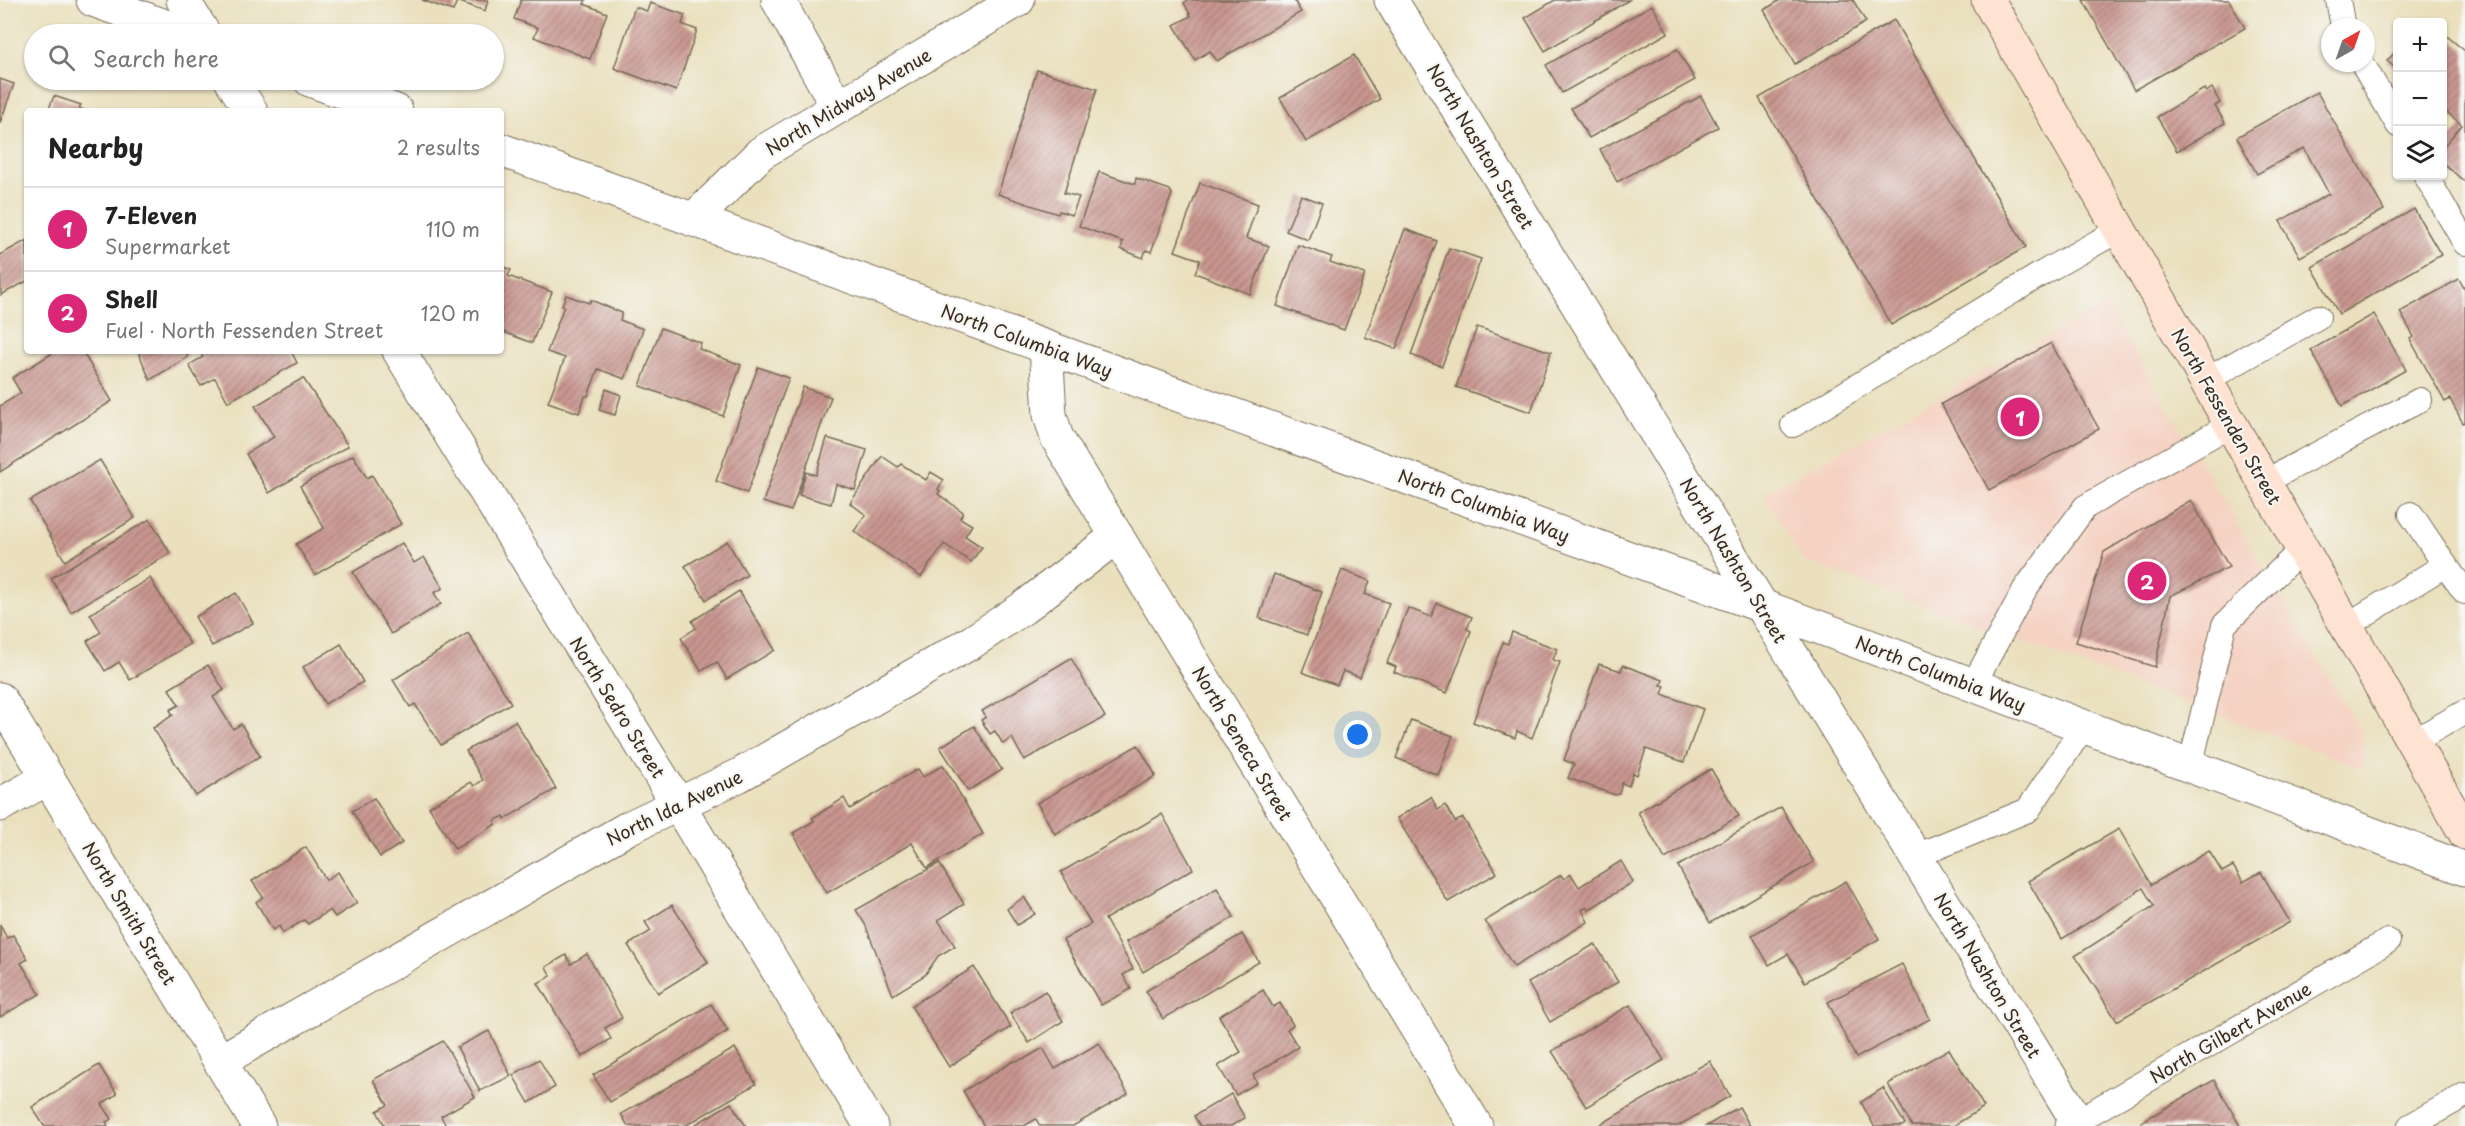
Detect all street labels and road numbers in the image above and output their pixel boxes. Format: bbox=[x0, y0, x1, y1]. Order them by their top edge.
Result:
street label: North Midway Avenue bbox=[760, 41, 936, 161]
street label: North Nashton Street bbox=[1421, 58, 1541, 234]
street label: North Columbia Way bbox=[937, 296, 1117, 384]
street label: North Fessenden Street bbox=[2165, 323, 2289, 509]
street label: North Columbia Way bbox=[1394, 461, 1574, 549]
street label: North Nashton Street bbox=[1674, 472, 1794, 648]
street label: North Columbia Way bbox=[1852, 628, 2030, 718]
street label: North Sedro Street bbox=[564, 631, 672, 783]
street label: North Seneca Street bbox=[1186, 661, 1300, 825]
street label: North Ida Avenue bbox=[601, 762, 747, 852]
street label: North Smith Street bbox=[76, 836, 184, 990]
street label: North Nashton Street bbox=[1928, 887, 2048, 1063]
street label: North Gilbert Avenue bbox=[2144, 975, 2316, 1089]

